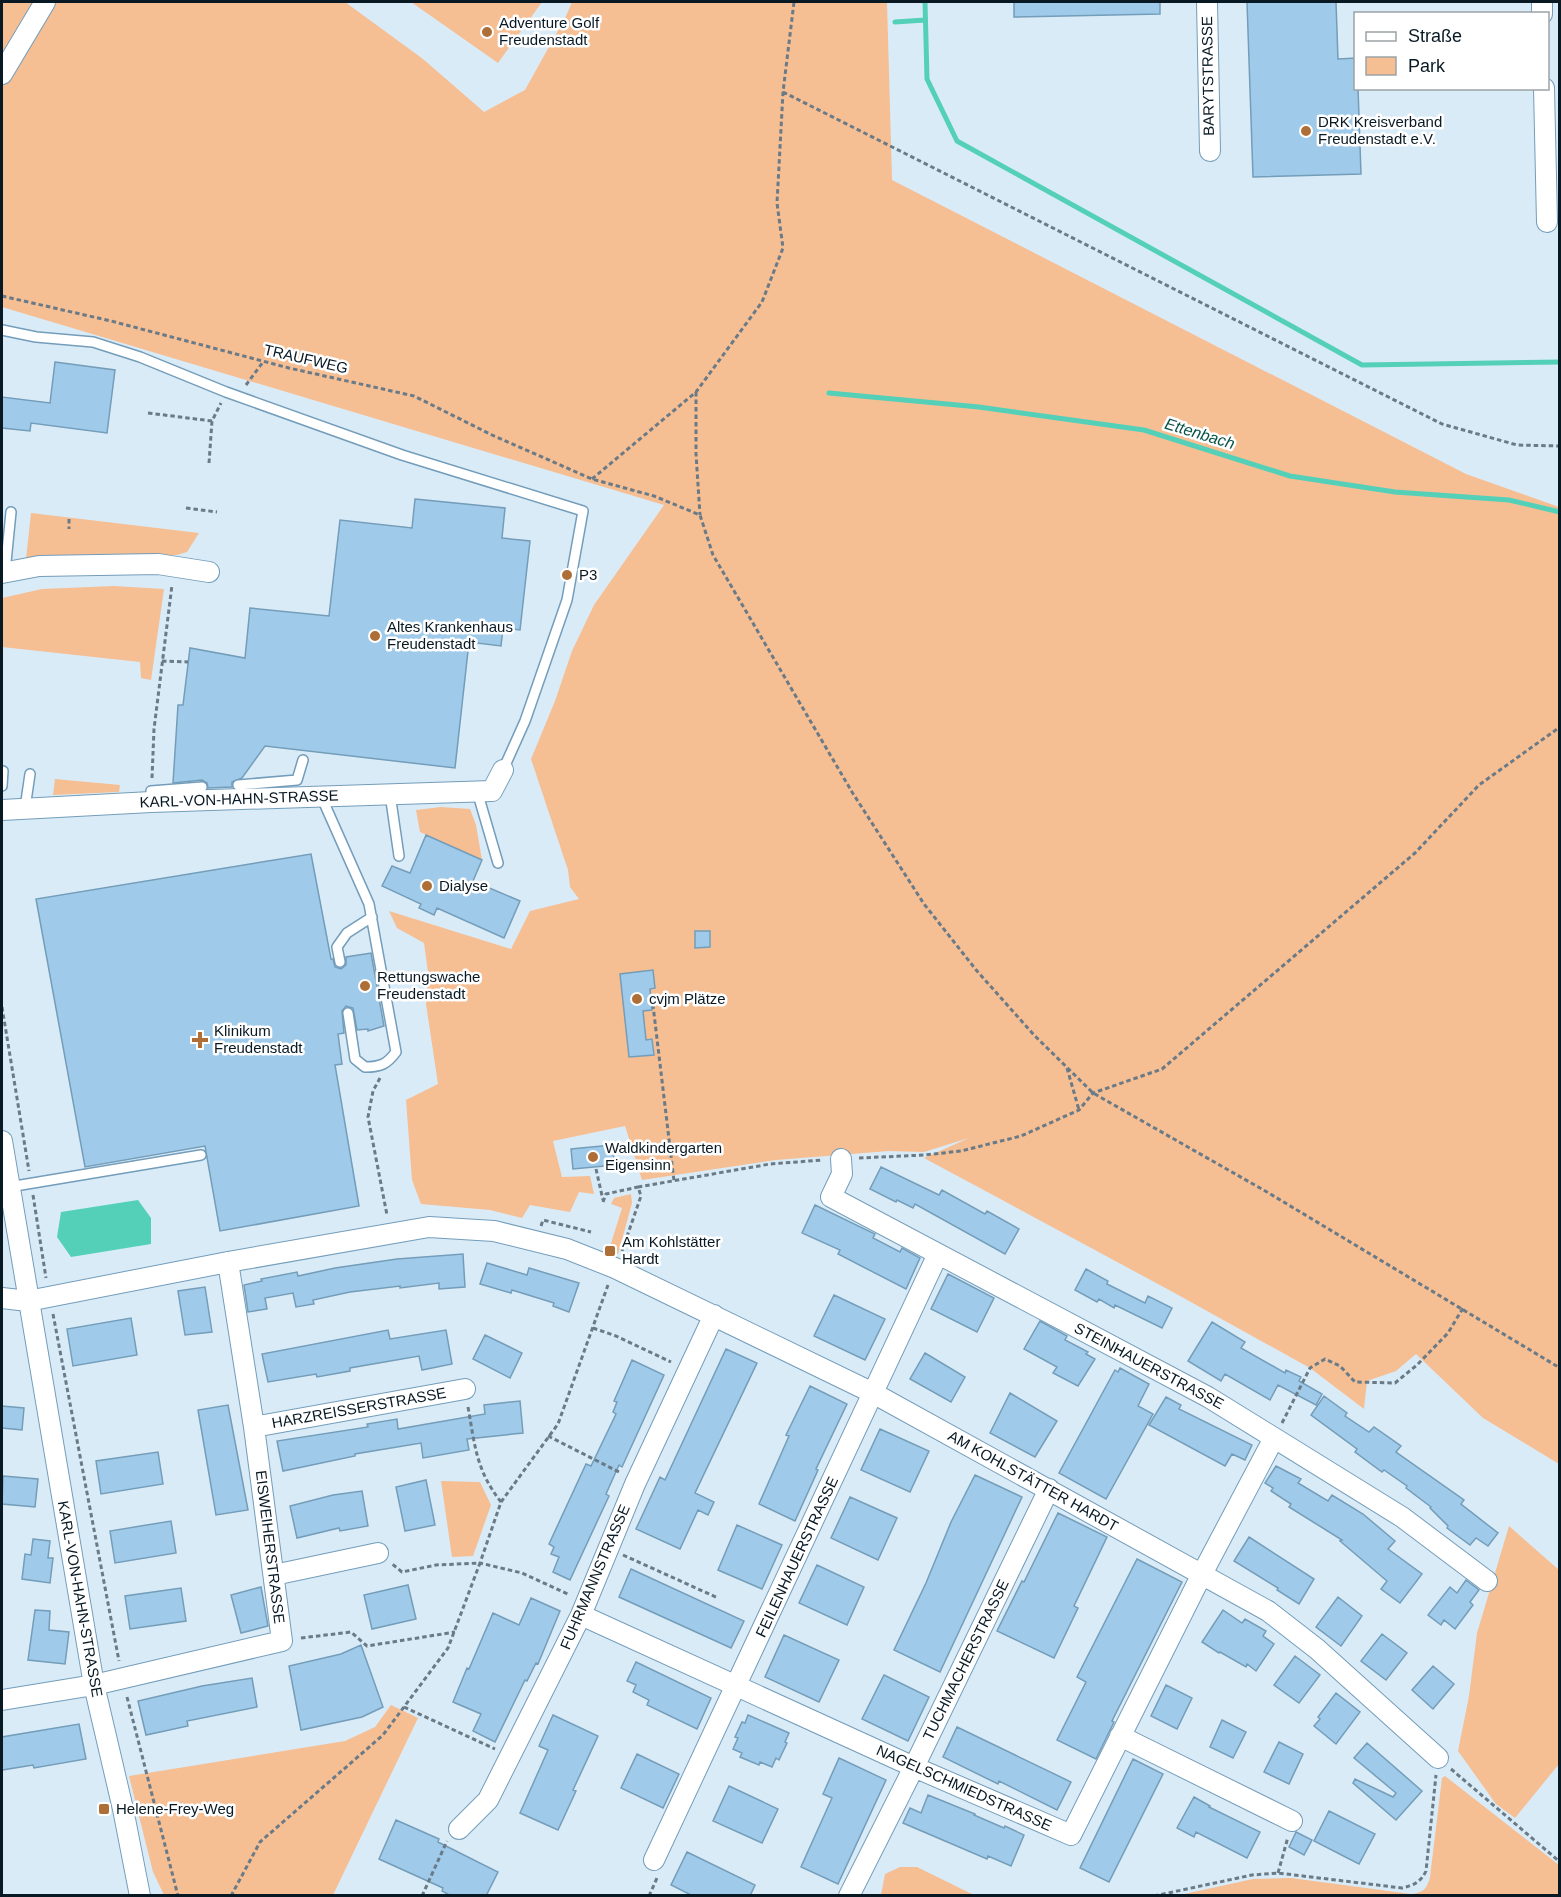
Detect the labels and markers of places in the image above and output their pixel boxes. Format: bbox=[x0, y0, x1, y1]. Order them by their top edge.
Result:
place label: Adventure Golf Freudenstadt bbox=[499, 14, 600, 48]
marker: Adventure Golf Freudenstadt bbox=[480, 25, 494, 39]
place label: DRK Kreisverband Freudenstadt e.V. bbox=[1318, 113, 1442, 147]
marker: DRK Kreisverband Freudenstadt e.V. bbox=[1299, 124, 1313, 138]
place label: P3 bbox=[579, 566, 597, 583]
marker: P3 bbox=[560, 568, 574, 582]
place label: Altes Krankenhaus Freudenstadt bbox=[387, 618, 513, 652]
marker: Altes Krankenhaus Freudenstadt bbox=[368, 629, 382, 643]
place label: Dialyse bbox=[439, 877, 488, 894]
marker: Dialyse bbox=[420, 879, 434, 893]
place label: Rettungswache Freudenstadt bbox=[377, 968, 480, 1002]
marker: Rettungswache Freudenstadt bbox=[358, 979, 372, 993]
place label: cvjm Plätze bbox=[649, 990, 726, 1007]
marker: cvjm Plätze bbox=[630, 992, 644, 1006]
place label: Klinikum Freudenstadt bbox=[214, 1022, 303, 1056]
marker: Klinikum Freudenstadt bbox=[191, 1031, 209, 1049]
place label: Waldkindergarten Eigensinn bbox=[605, 1139, 722, 1173]
marker: Waldkindergarten Eigensinn bbox=[586, 1150, 600, 1164]
place label: Am Kohlstätter Hardt bbox=[622, 1233, 720, 1267]
marker: Am Kohlstätter Hardt bbox=[603, 1244, 617, 1258]
place label: Helene-Frey-Weg bbox=[116, 1800, 234, 1817]
marker: Helene-Frey-Weg bbox=[97, 1802, 111, 1816]

